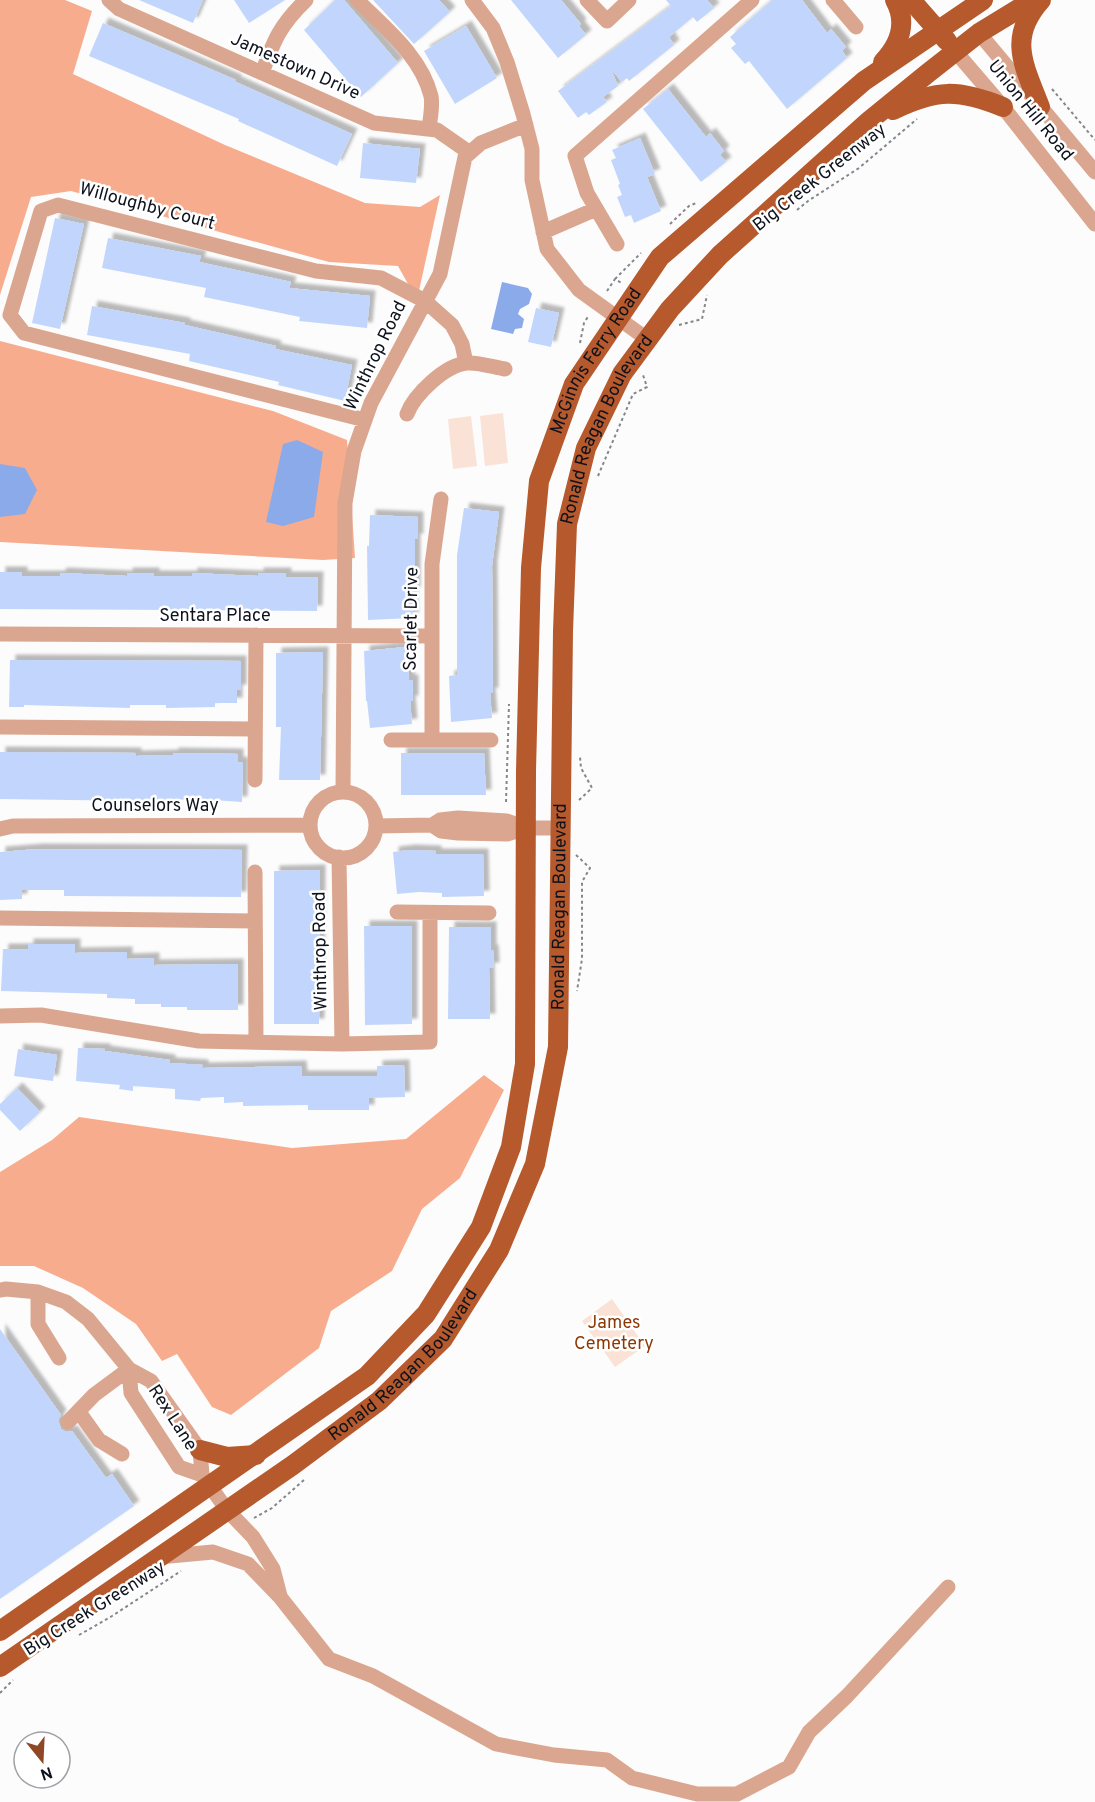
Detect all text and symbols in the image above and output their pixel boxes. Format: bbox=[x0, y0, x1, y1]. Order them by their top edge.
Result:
street label: Jamestown Drive bbox=[227, 28, 363, 106]
street label: Union Hill Road bbox=[982, 56, 1078, 166]
street label: Big Creek Greenway bbox=[749, 119, 891, 237]
street label: Willoughby Court bbox=[77, 178, 217, 236]
street label: McGinnis Ferry Road bbox=[545, 284, 647, 437]
street label: Winthrop Road bbox=[340, 298, 412, 414]
street label: Ronald Reagan Boulevard bbox=[556, 330, 659, 527]
street label: Scarlet Drive bbox=[400, 567, 424, 671]
street label: Sentara Place bbox=[159, 605, 271, 628]
street label: Counselors Way bbox=[91, 795, 219, 818]
street label: Ronald Reagan Boulevard bbox=[547, 803, 572, 1010]
street label: Winthrop Road bbox=[308, 891, 334, 1011]
street label: Ronald Reagan Boulevard bbox=[324, 1284, 483, 1446]
park label: James Cemetery bbox=[574, 1312, 654, 1356]
street label: Rex Lane bbox=[142, 1381, 202, 1455]
street label: Big Creek Greenway bbox=[20, 1556, 170, 1662]
north arrow bbox=[12, 1730, 72, 1790]
text: N bbox=[37, 1761, 55, 1784]

